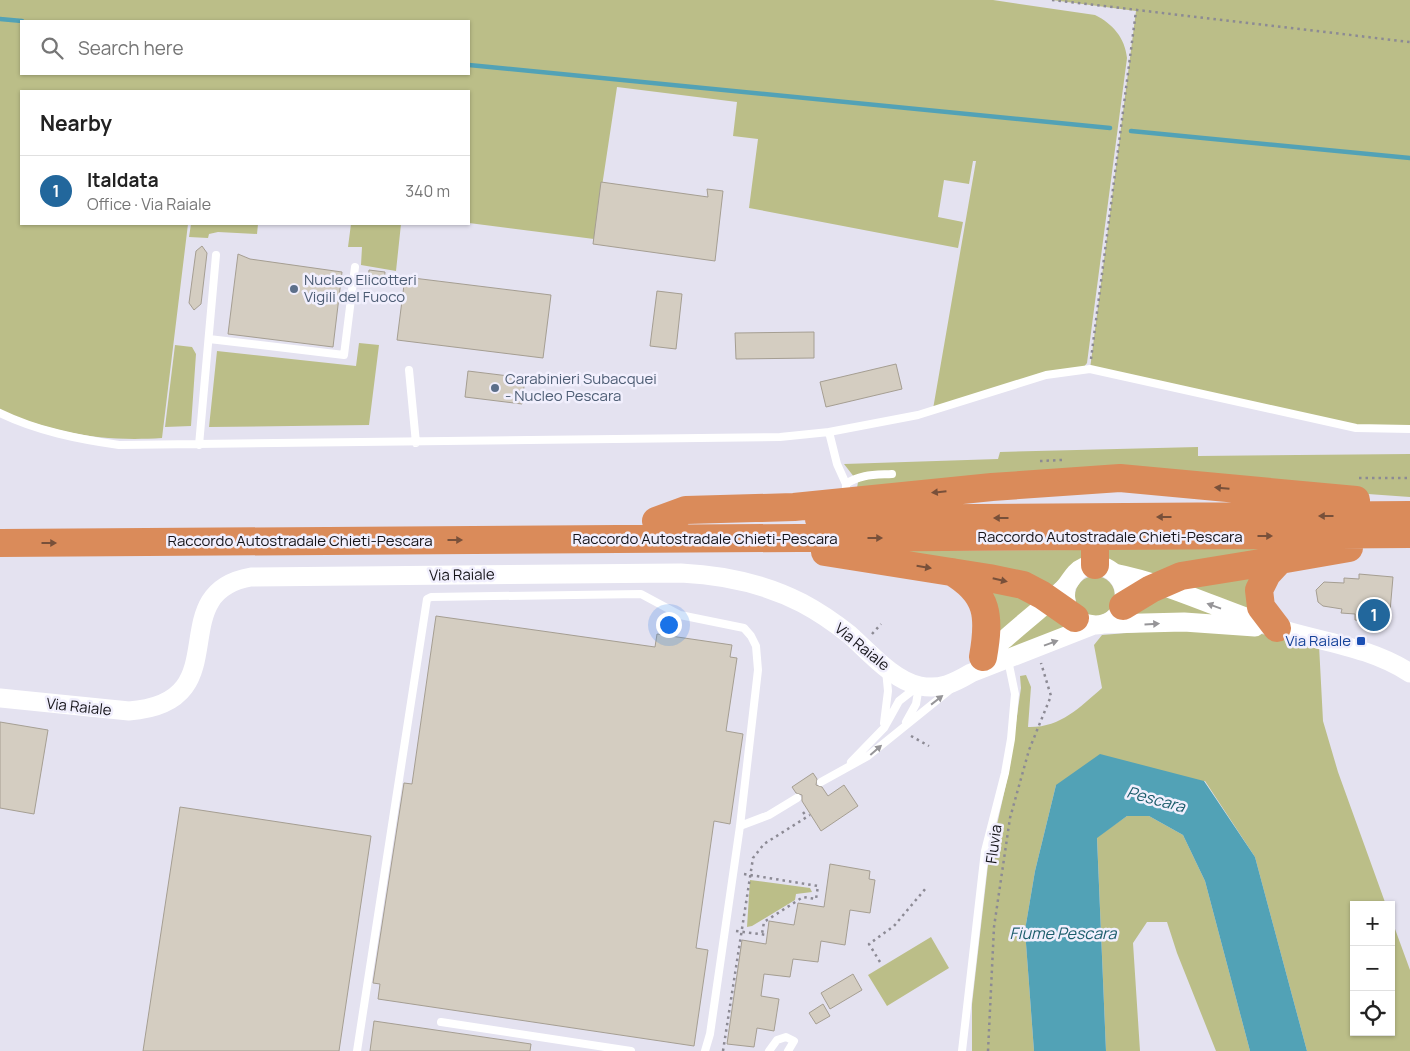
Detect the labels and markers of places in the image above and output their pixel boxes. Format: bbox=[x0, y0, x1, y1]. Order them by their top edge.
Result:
place label: Nucleo Elicotteri Vigili del Fuoco bbox=[304, 269, 417, 307]
marker: Nucleo Elicotteri Vigili del Fuoco bbox=[288, 283, 300, 295]
place label: Carabinieri Subacquei - Nucleo Pescara bbox=[505, 368, 657, 406]
marker: Carabinieri Subacquei - Nucleo Pescara bbox=[489, 382, 501, 394]
pin: 1 bbox=[1358, 596, 1390, 634]
place label: Via Raiale bbox=[1286, 630, 1351, 651]
marker: Via Raiale bbox=[1355, 635, 1367, 647]

